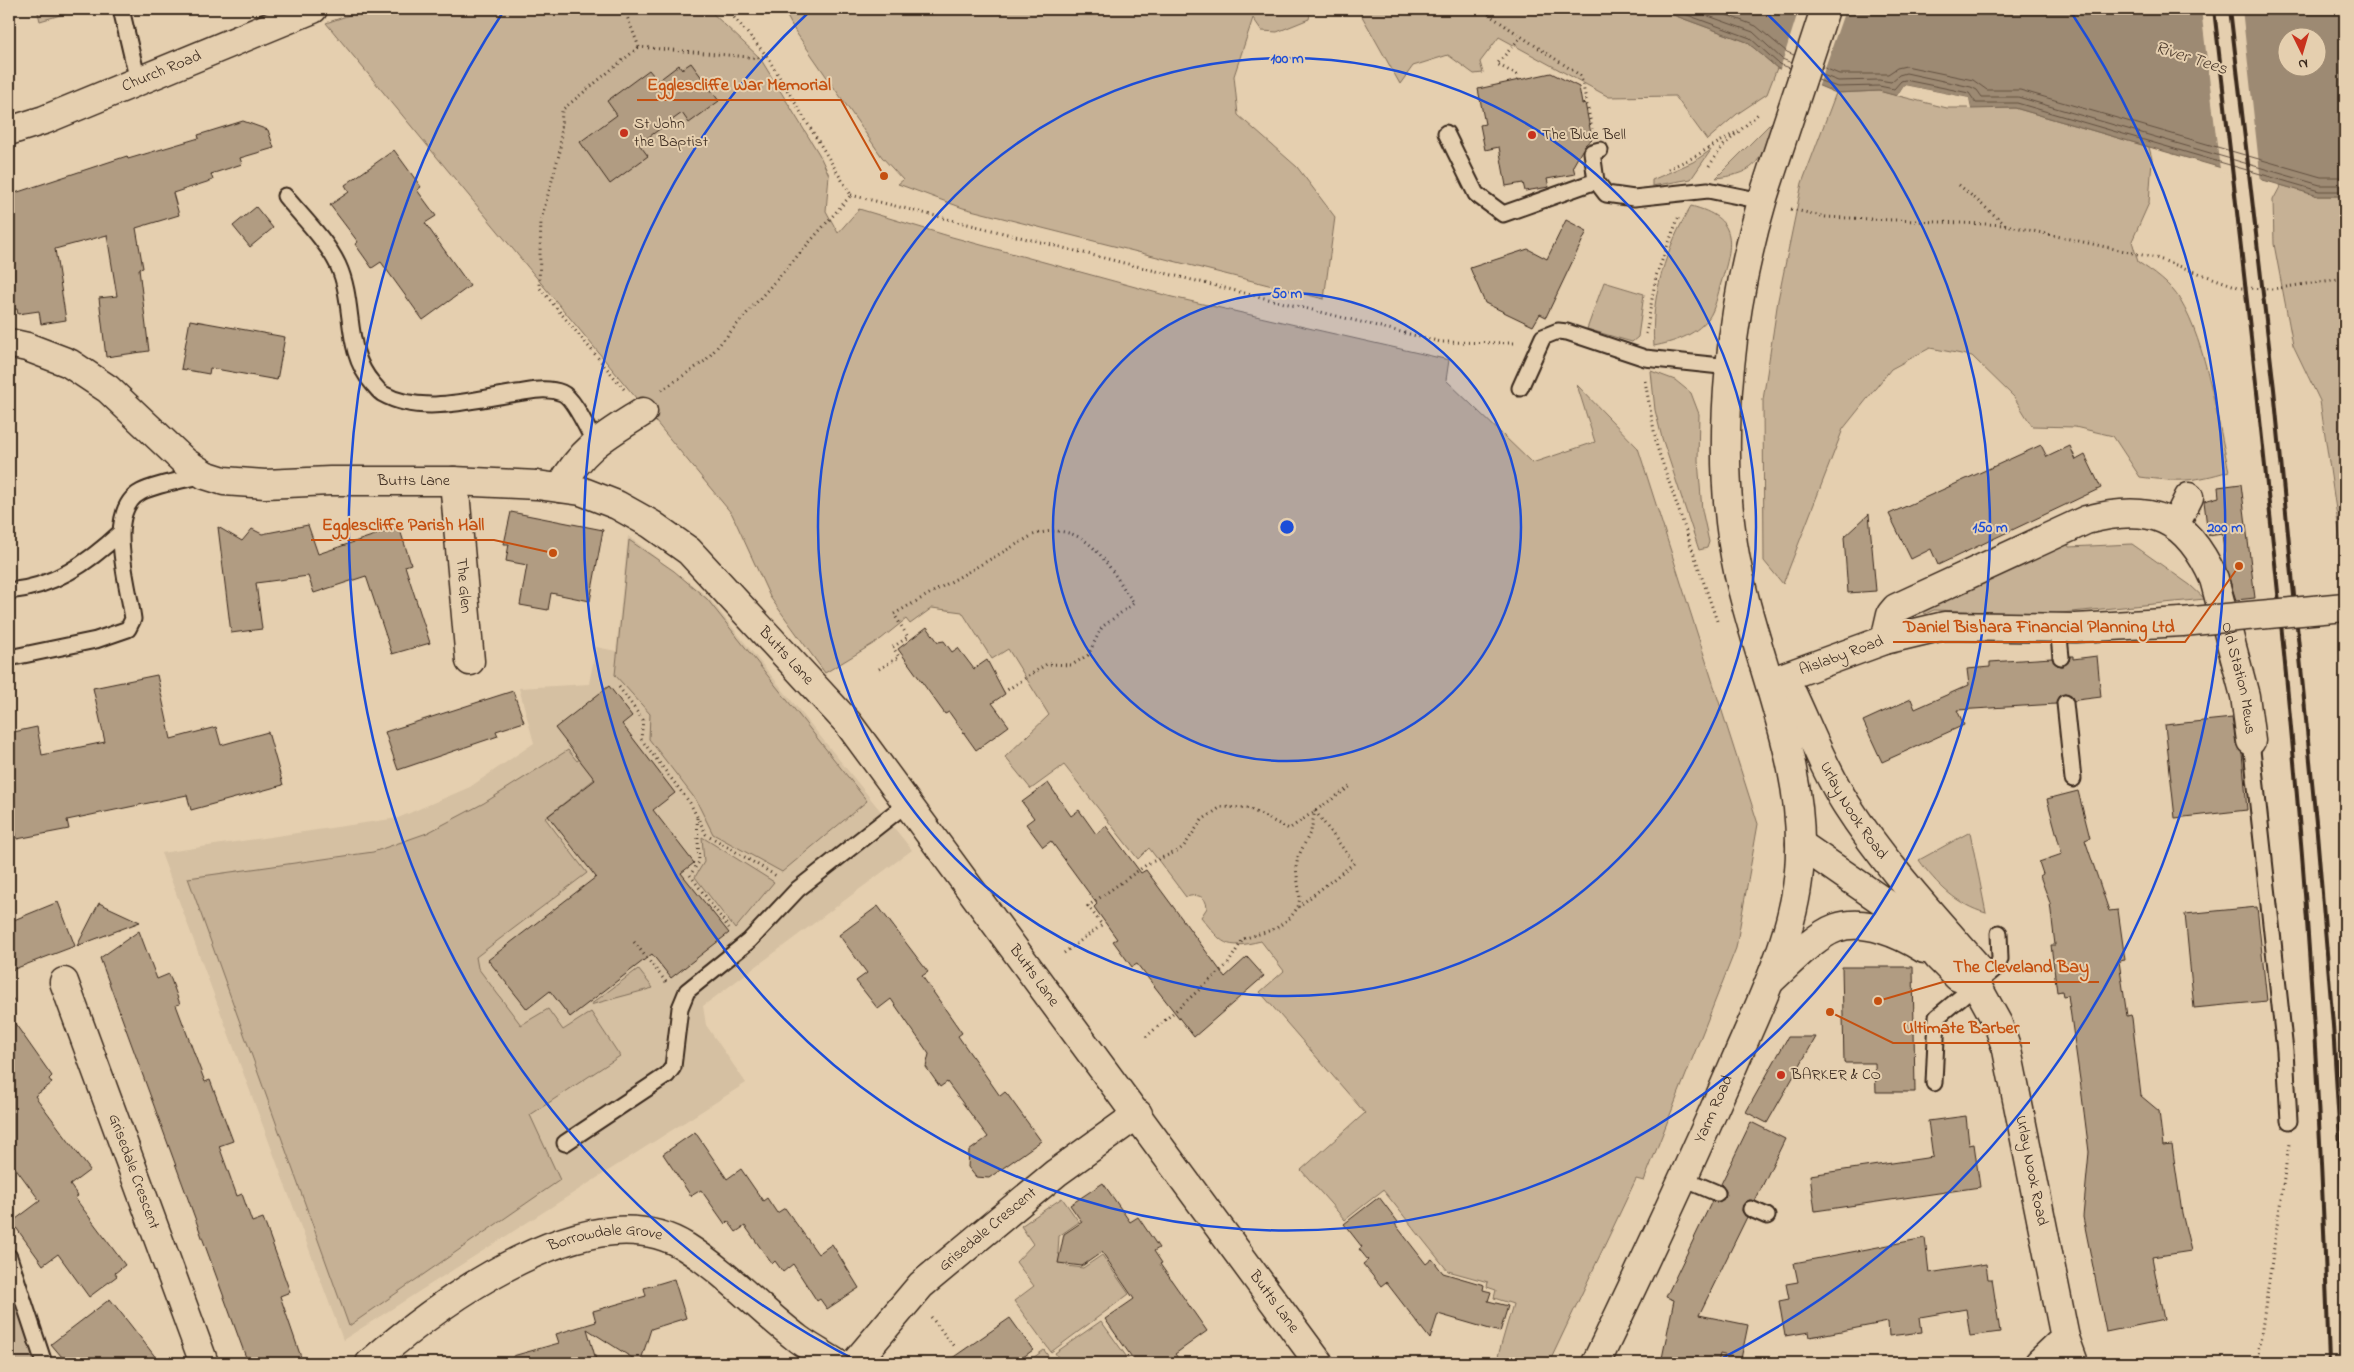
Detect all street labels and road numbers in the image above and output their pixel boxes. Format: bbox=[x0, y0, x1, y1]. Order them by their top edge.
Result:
street label: Church Road bbox=[118, 44, 205, 99]
street label: Butts Lane bbox=[376, 469, 451, 493]
street label: The Glen bbox=[449, 557, 478, 615]
street label: Old Station Mews bbox=[2214, 619, 2262, 736]
street label: Butts Lane bbox=[752, 621, 820, 691]
street label: Aislaby Road bbox=[1796, 629, 1887, 682]
street label: Urlay Nook Road bbox=[1813, 758, 1893, 865]
street label: Butts Lane bbox=[1002, 939, 1066, 1013]
street label: Yarm Road bbox=[1689, 1071, 1740, 1147]
street label: Grisedale Crescent bbox=[101, 1110, 166, 1233]
street label: Urlay Nook Road bbox=[2008, 1113, 2054, 1228]
street label: Grisedale Crescent bbox=[933, 1181, 1043, 1278]
street label: Borrowdale Grove bbox=[544, 1219, 666, 1259]
street label: Butts Lane bbox=[1242, 1265, 1306, 1339]

